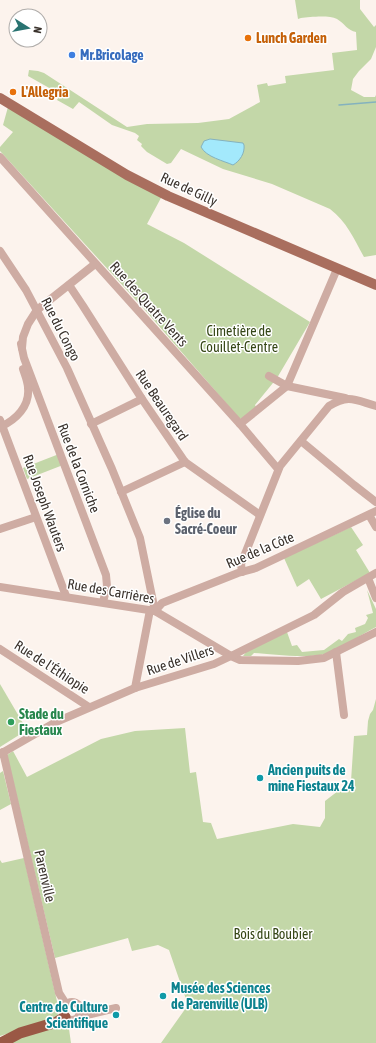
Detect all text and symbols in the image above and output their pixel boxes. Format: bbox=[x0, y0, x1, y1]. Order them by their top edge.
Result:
north arrow bbox=[8, 8, 48, 48]
text: N bbox=[31, 26, 44, 34]
place label: Lunch Garden bbox=[256, 30, 327, 46]
marker: Lunch Garden bbox=[243, 33, 253, 43]
place label: Mr.Bricolage bbox=[80, 47, 144, 63]
marker: Mr.Bricolage bbox=[67, 50, 77, 60]
place label: L'Allegria bbox=[21, 84, 69, 100]
marker: L'Allegria bbox=[8, 87, 18, 97]
street label: Rue de Gilly bbox=[158, 169, 220, 209]
street label: Rue des Quatre Vents bbox=[107, 258, 191, 350]
street label: Rue du Congo bbox=[38, 294, 84, 364]
park label: Cimetière de Couillet-Centre bbox=[200, 323, 278, 355]
street label: Rue Beauregard bbox=[132, 367, 192, 443]
street label: Rue de la Corniche bbox=[55, 421, 103, 515]
street label: Rue Joseph Wauters bbox=[20, 452, 70, 554]
place label: Église du Sacré-Coeur bbox=[175, 505, 238, 537]
marker: Église du Sacré-Coeur bbox=[162, 516, 172, 526]
street label: Rue de la Côte bbox=[224, 529, 296, 571]
street label: Rue des Carrières bbox=[66, 575, 156, 607]
street label: Rue de l'Éthiopie bbox=[12, 637, 92, 697]
street label: Rue de Villers bbox=[144, 642, 216, 678]
place label: Stade du Fiestaux bbox=[19, 706, 64, 738]
marker: Stade du Fiestaux bbox=[6, 717, 16, 727]
place label: Ancien puits de mine Fiestaux 24 bbox=[267, 762, 355, 794]
marker: Ancien puits de mine Fiestaux 24 bbox=[255, 773, 265, 783]
street label: Parenville bbox=[31, 848, 59, 904]
park label: Bois du Boubier bbox=[234, 926, 313, 942]
place label: Musée des Sciences de Parenville (ULB) bbox=[171, 980, 270, 1012]
marker: Musée des Sciences de Parenville (ULB) bbox=[158, 991, 168, 1001]
place label: Centre de Culture Scientifique bbox=[19, 999, 108, 1031]
marker: Centre de Culture Scientifique bbox=[111, 1010, 121, 1020]

